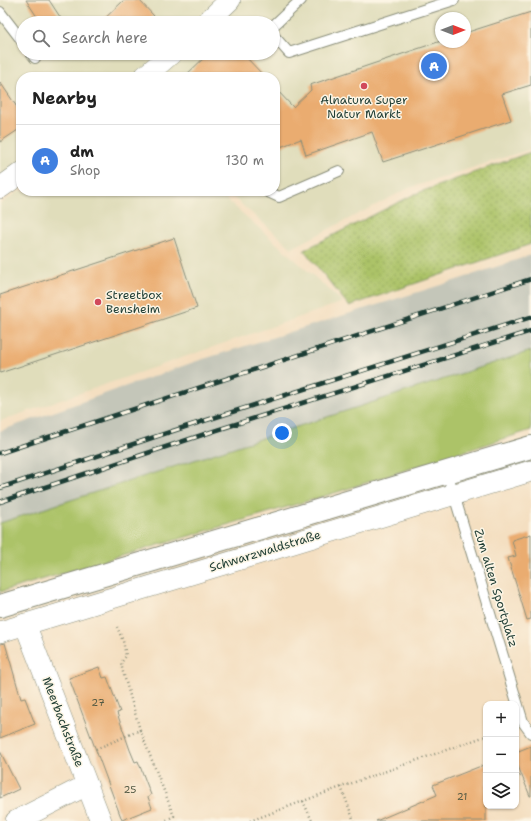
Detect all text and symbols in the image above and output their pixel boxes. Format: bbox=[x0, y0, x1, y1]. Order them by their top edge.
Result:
north arrow bbox=[435, 12, 471, 48]
search box bbox=[16, 16, 280, 60]
icon: search bbox=[30, 27, 52, 49]
text: Search here bbox=[62, 28, 148, 48]
pin: A bbox=[421, 51, 447, 81]
marker: Alnatura Super Natur Markt bbox=[359, 81, 369, 91]
text: Nearby bbox=[32, 87, 97, 109]
place label: Alnatura Super Natur Markt bbox=[320, 92, 408, 122]
text: dm bbox=[70, 142, 94, 162]
text: A bbox=[40, 152, 50, 169]
text: 130 m bbox=[226, 152, 264, 169]
text: Shop bbox=[70, 162, 100, 179]
place label: Streetbox Bensheim bbox=[106, 287, 162, 317]
marker: Streetbox Bensheim bbox=[93, 297, 103, 307]
your location bbox=[272, 423, 292, 443]
street label: Schwarzwaldstraße bbox=[207, 526, 323, 576]
street label: Zum alten Sportplatz bbox=[470, 527, 522, 649]
street label: Meerbachstraße bbox=[38, 675, 88, 770]
house number: 27 bbox=[91, 696, 105, 709]
map controls bbox=[483, 701, 519, 809]
button: + bbox=[483, 701, 519, 737]
button: − bbox=[483, 737, 519, 773]
button: layers bbox=[483, 773, 519, 809]
house number: 25 bbox=[124, 783, 136, 796]
house number: 21 bbox=[457, 790, 467, 803]

